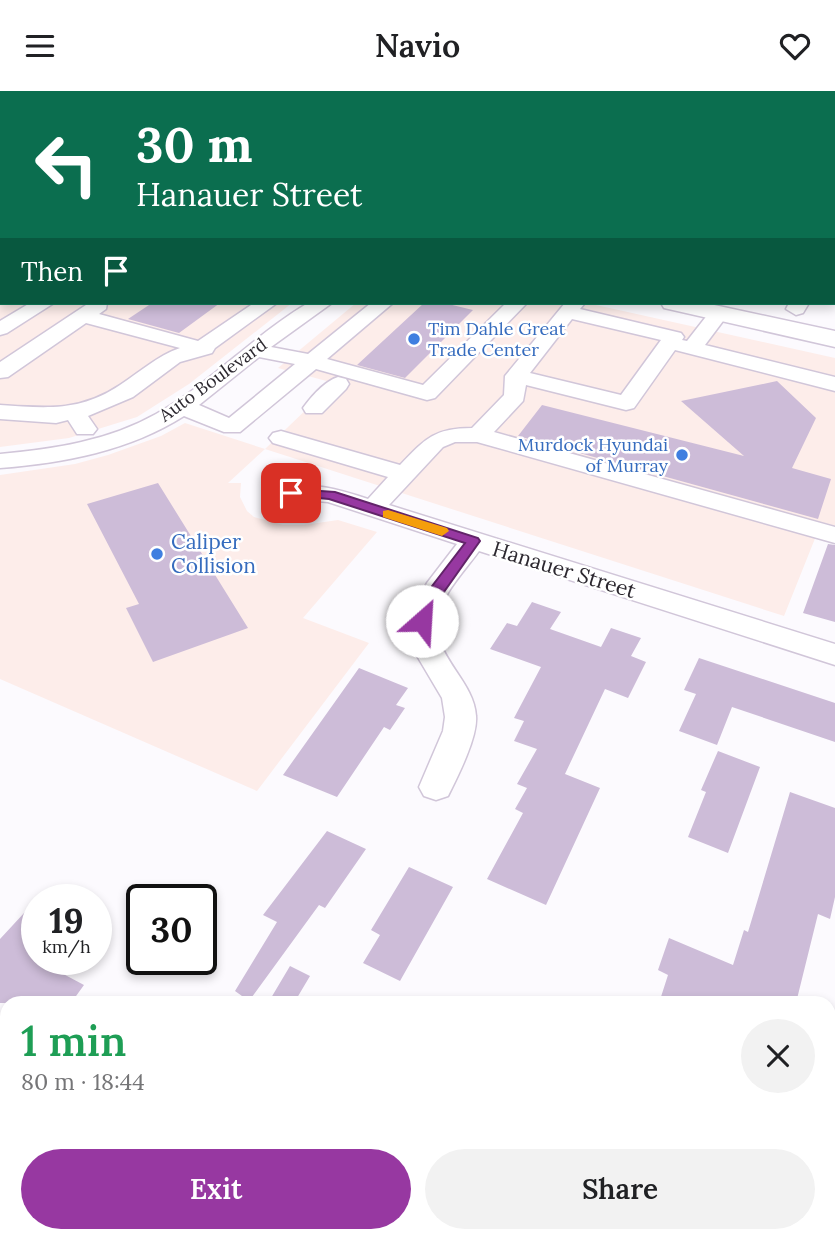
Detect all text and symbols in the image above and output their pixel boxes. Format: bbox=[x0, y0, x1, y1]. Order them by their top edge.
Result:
text: Navio bbox=[375, 25, 460, 66]
icon: menu bbox=[21, 27, 59, 65]
icon: heart bbox=[776, 27, 814, 65]
text: 30 m bbox=[136, 113, 253, 175]
icon: left bbox=[21, 119, 112, 210]
text: Hanauer Street bbox=[136, 174, 362, 215]
icon: arrive bbox=[97, 252, 135, 290]
text: Then bbox=[21, 255, 83, 288]
place label: Tim Dahle Great Trade Center bbox=[428, 317, 565, 361]
marker: Tim Dahle Great Trade Center bbox=[406, 331, 422, 347]
street label: Auto Boulevard bbox=[153, 333, 271, 427]
place label: Murdock Hyundai of Murray bbox=[518, 433, 668, 477]
marker: Murdock Hyundai of Murray bbox=[674, 447, 690, 463]
pin bbox=[261, 463, 321, 523]
icon: arrive bbox=[272, 474, 310, 512]
place label: Caliper Collision bbox=[171, 528, 256, 579]
street label: Hanauer Street bbox=[489, 535, 640, 604]
marker: Caliper Collision bbox=[149, 546, 165, 562]
position arrow bbox=[385, 584, 459, 658]
speed limit sign: 30 bbox=[126, 884, 217, 975]
text: 19 bbox=[49, 898, 84, 943]
text: km/h bbox=[42, 935, 91, 958]
text: 1 min bbox=[21, 1014, 126, 1068]
button: close bbox=[741, 1019, 815, 1093]
text: 80 m · 18:44 bbox=[21, 1067, 145, 1096]
button: Exit bbox=[21, 1149, 411, 1229]
button: Share bbox=[425, 1149, 815, 1229]

